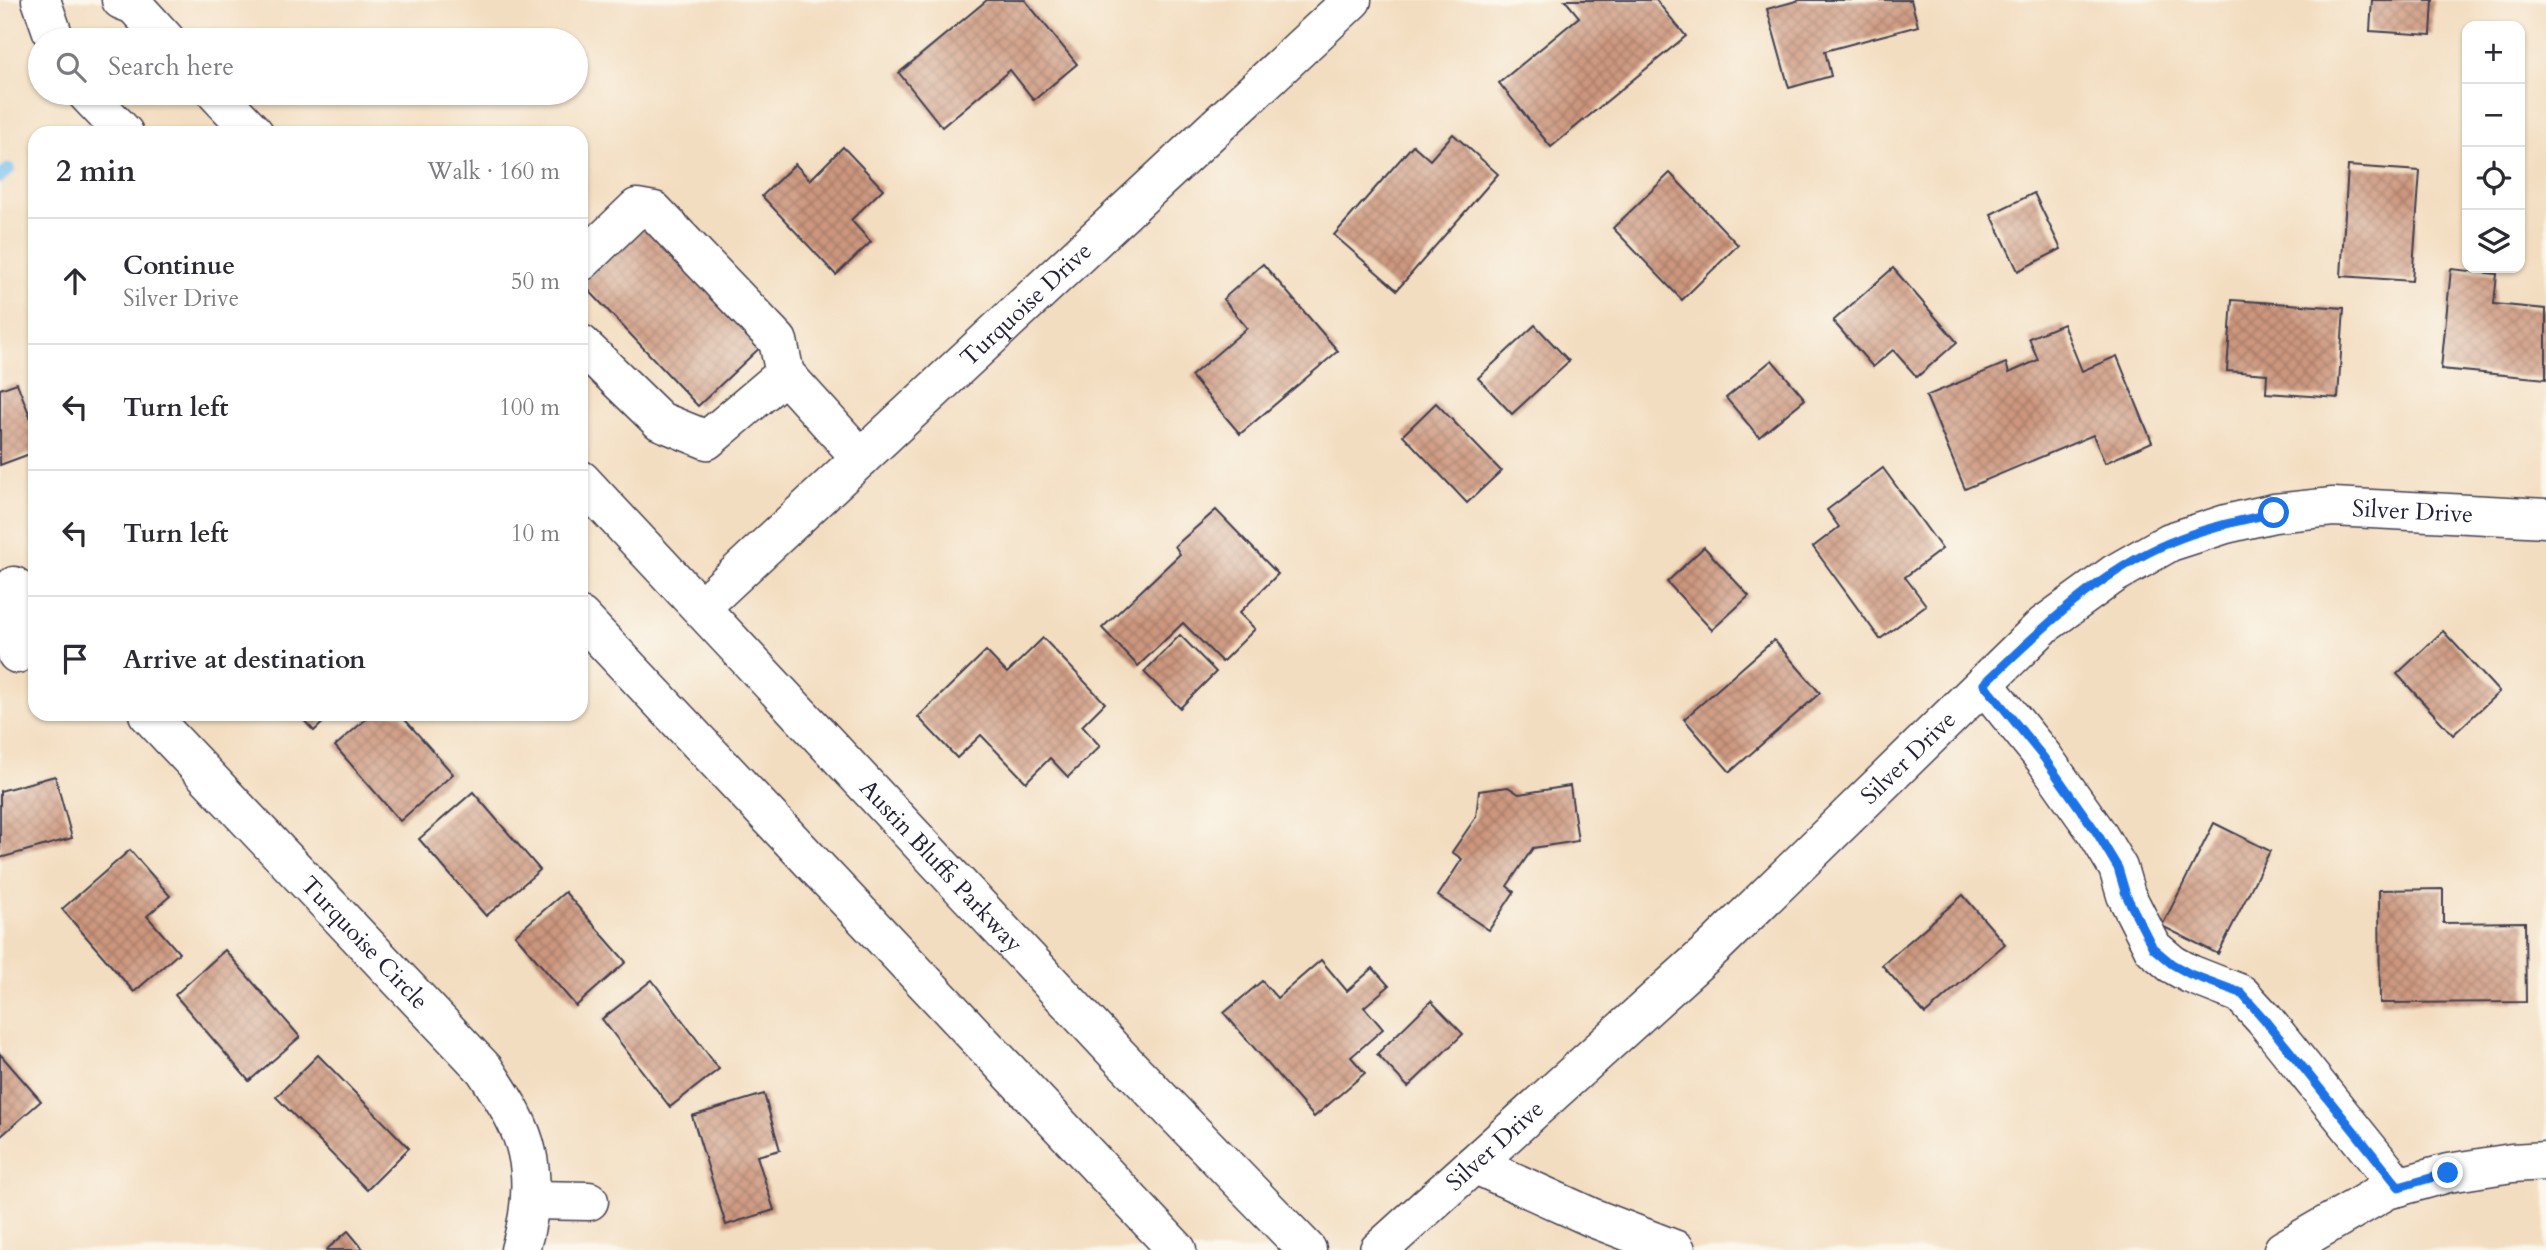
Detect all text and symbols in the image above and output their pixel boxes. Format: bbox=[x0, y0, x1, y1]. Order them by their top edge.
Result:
map controls bbox=[2462, 21, 2525, 273]
button: + bbox=[2462, 21, 2525, 84]
search box bbox=[28, 28, 588, 105]
icon: search bbox=[52, 48, 90, 86]
text: Search here bbox=[108, 49, 234, 84]
button: − bbox=[2462, 84, 2525, 147]
button: locate bbox=[2462, 147, 2525, 210]
text: 2 min bbox=[56, 151, 136, 192]
text: Walk · 160 m bbox=[427, 156, 560, 187]
button: layers bbox=[2462, 210, 2525, 273]
street label: Turquoise Drive bbox=[953, 235, 1099, 374]
text: Continue bbox=[123, 248, 235, 283]
icon: ahead bbox=[56, 262, 94, 300]
text: 50 m bbox=[511, 266, 560, 297]
text: Silver Drive bbox=[123, 283, 239, 314]
icon: left bbox=[56, 388, 94, 426]
text: Turn left bbox=[123, 390, 228, 425]
text: 100 m bbox=[499, 392, 560, 423]
street label: Silver Drive bbox=[2351, 492, 2474, 531]
route start bbox=[2258, 497, 2289, 528]
icon: left bbox=[56, 514, 94, 552]
text: Turn left bbox=[123, 516, 228, 551]
text: 10 m bbox=[511, 518, 560, 549]
icon: arrive bbox=[56, 640, 94, 678]
text: Arrive at destination bbox=[123, 642, 366, 677]
street label: Silver Drive bbox=[1853, 703, 1963, 812]
street label: Austin Bluffs Parkway bbox=[852, 772, 1031, 960]
street label: Turquoise Circle bbox=[293, 869, 436, 1017]
street label: Silver Drive bbox=[1439, 1092, 1551, 1198]
route end bbox=[2432, 1157, 2463, 1188]

